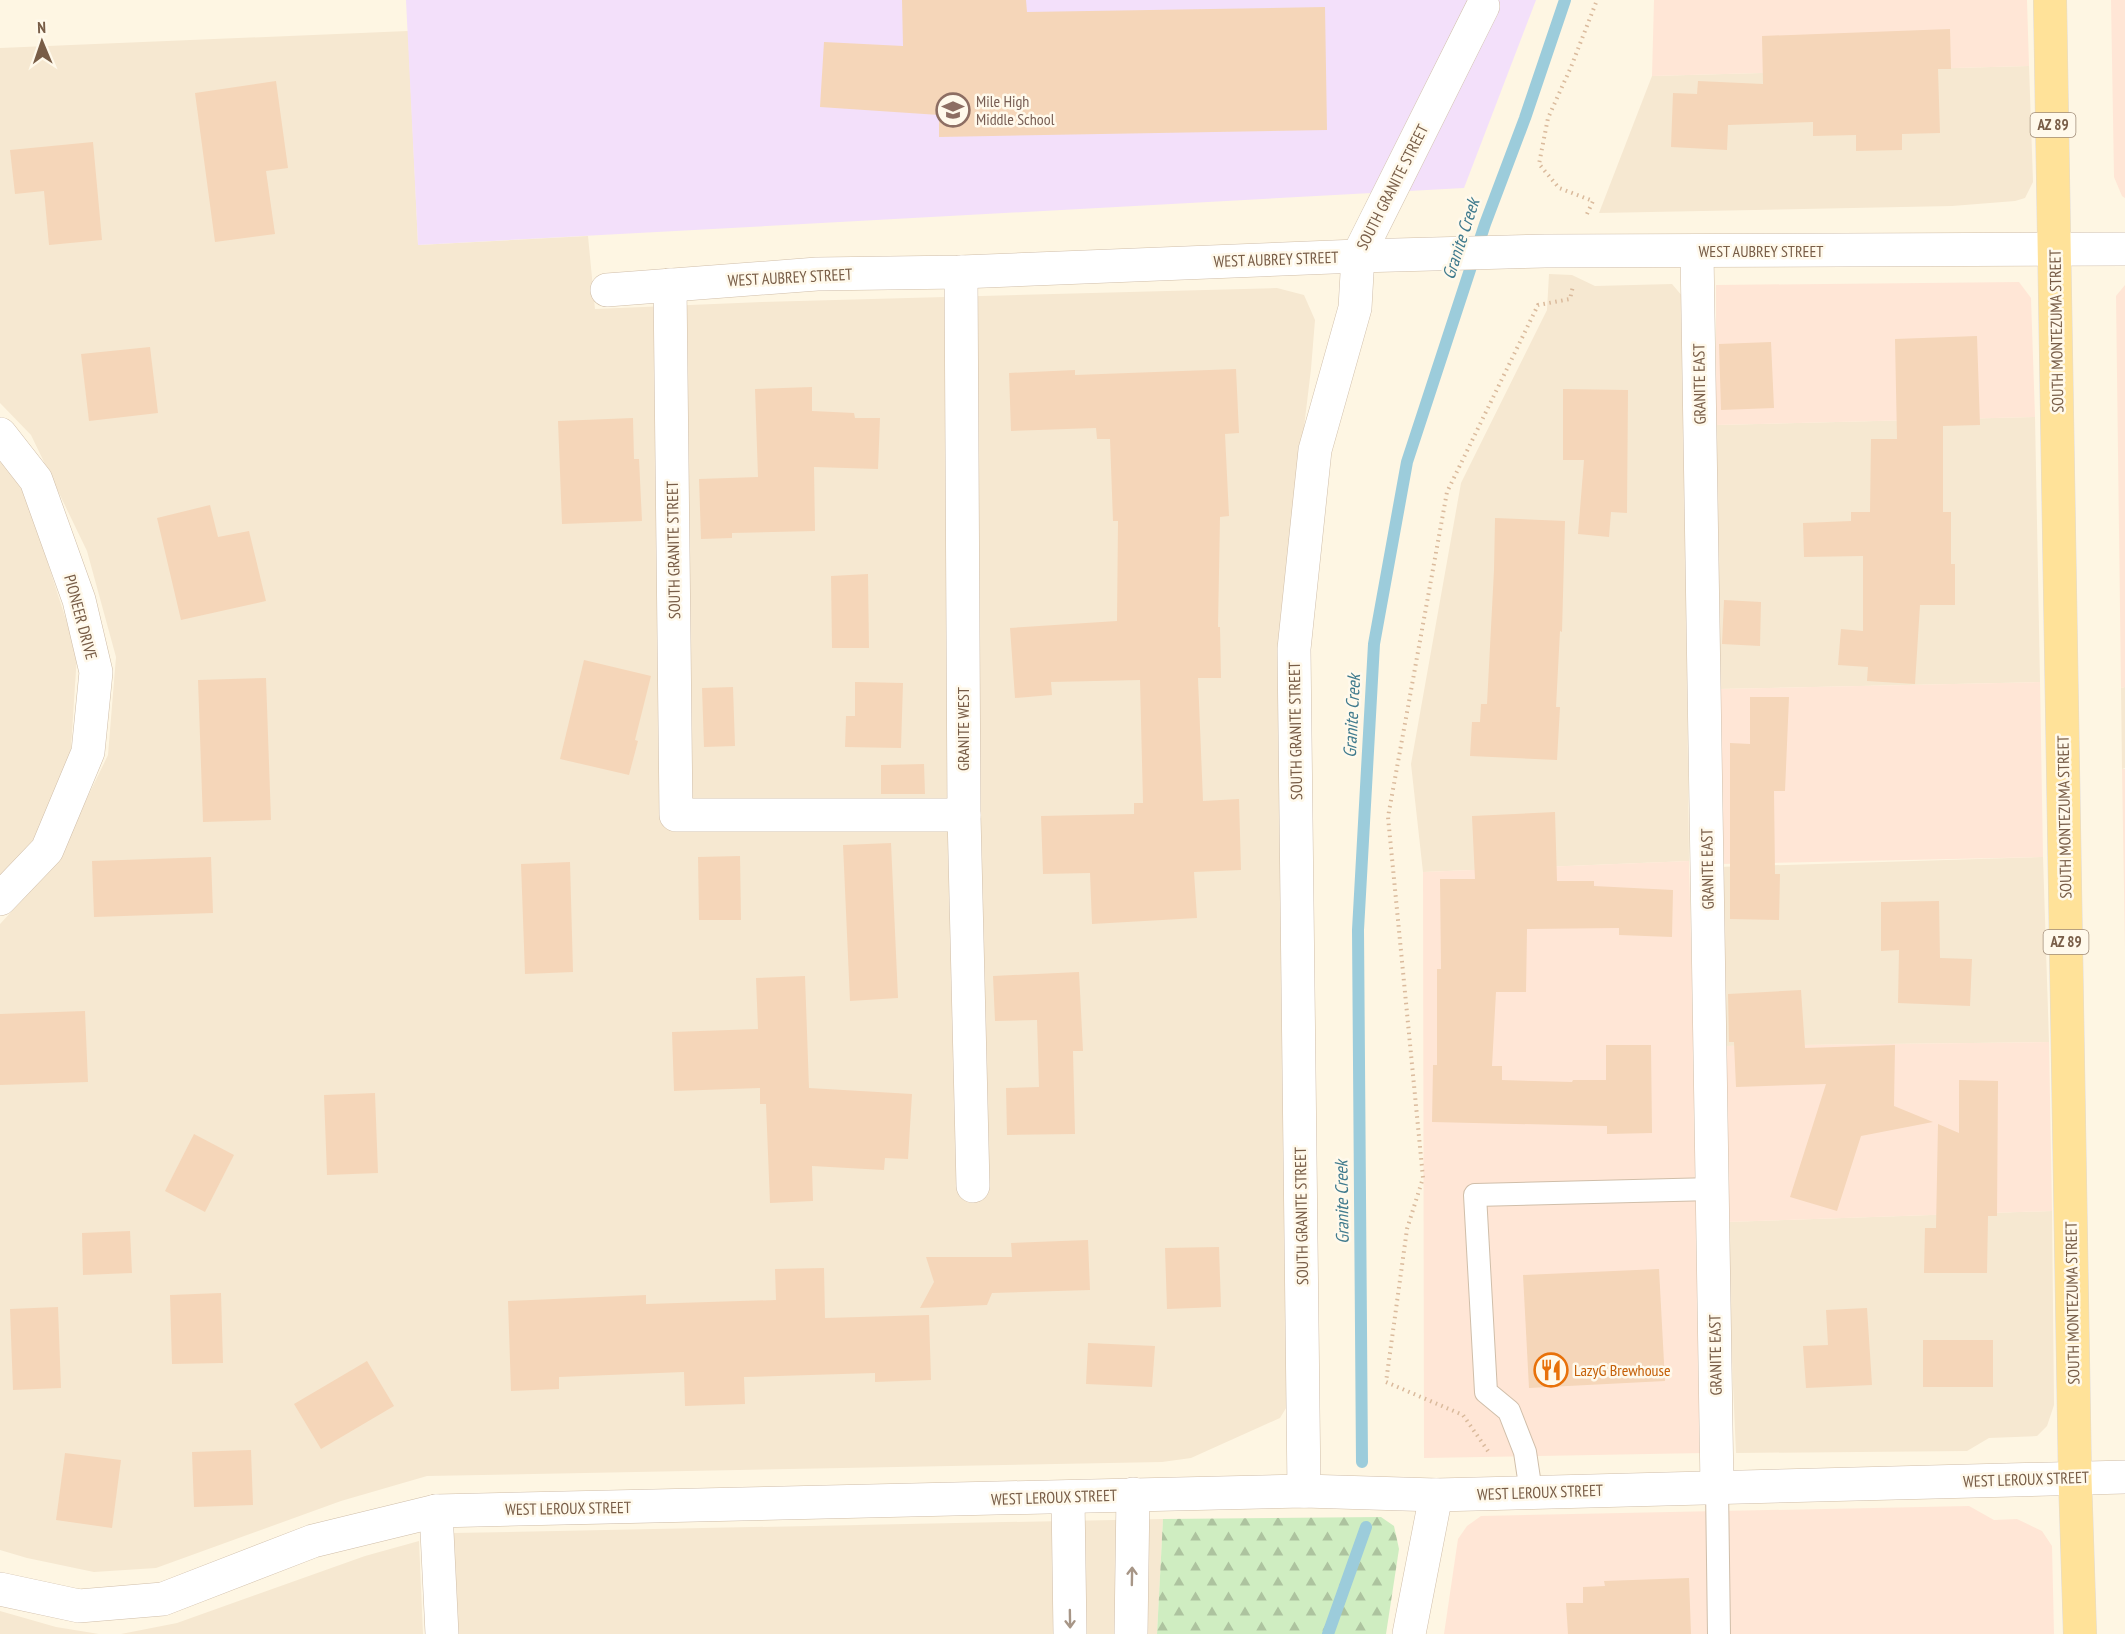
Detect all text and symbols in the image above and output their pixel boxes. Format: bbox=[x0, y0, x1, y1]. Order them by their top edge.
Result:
north arrow bbox=[12, 12, 72, 72]
text: N bbox=[37, 17, 46, 37]
place label: Mile High Middle School bbox=[976, 91, 1055, 129]
school or university icon: Mile High Middle School bbox=[935, 92, 971, 128]
road number: AZ 89 bbox=[2030, 113, 2076, 137]
street label: SOUTH GRANITE STREET bbox=[1352, 121, 1432, 253]
water label: Granite Creek bbox=[1437, 194, 1485, 282]
street label: WEST AUBREY STREET bbox=[1699, 241, 1823, 261]
street label: WEST AUBREY STREET bbox=[1213, 247, 1339, 271]
street label: SOUTH MONTEZUMA STREET bbox=[2045, 249, 2067, 413]
street label: WEST AUBREY STREET bbox=[727, 264, 853, 290]
street label: GRANITE EAST bbox=[1688, 343, 1710, 425]
street label: SOUTH GRANITE STREET bbox=[662, 481, 684, 619]
street label: PIONEER DRIVE bbox=[60, 572, 102, 662]
street label: SOUTH GRANITE STREET bbox=[1284, 662, 1306, 800]
water label: Granite Creek bbox=[1338, 672, 1365, 758]
street label: GRANITE WEST bbox=[953, 687, 973, 771]
street label: SOUTH MONTEZUMA STREET bbox=[2053, 735, 2075, 899]
street label: GRANITE EAST bbox=[1696, 828, 1718, 910]
road number: AZ 89 bbox=[2044, 930, 2088, 954]
street label: SOUTH GRANITE STREET bbox=[1290, 1147, 1312, 1285]
water label: Granite Creek bbox=[1329, 1158, 1354, 1244]
street label: SOUTH MONTEZUMA STREET bbox=[2061, 1221, 2083, 1385]
street label: GRANITE EAST bbox=[1704, 1314, 1726, 1396]
restaurant icon: LazyG Brewhouse bbox=[1533, 1352, 1569, 1388]
place label: LazyG Brewhouse bbox=[1574, 1360, 1671, 1380]
street label: WEST LEROUX STREET bbox=[1963, 1467, 2089, 1491]
street label: WEST LEROUX STREET bbox=[1477, 1480, 1603, 1504]
street label: WEST LEROUX STREET bbox=[991, 1485, 1117, 1509]
street label: WEST LEROUX STREET bbox=[505, 1497, 631, 1519]
one-way arrow bbox=[1126, 1566, 1138, 1586]
one-way arrow bbox=[1064, 1608, 1076, 1628]

